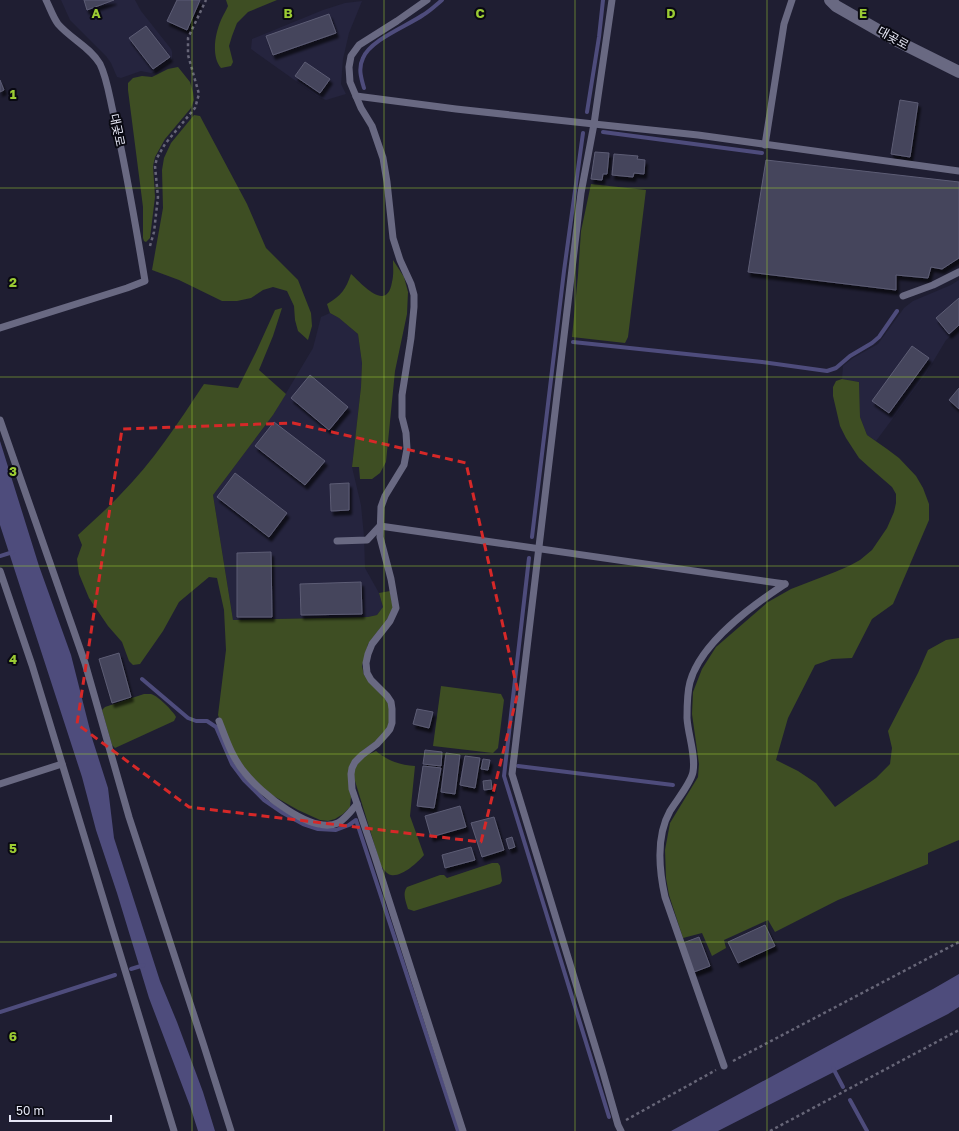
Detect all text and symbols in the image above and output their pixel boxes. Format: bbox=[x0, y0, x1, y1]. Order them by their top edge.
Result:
text: A bbox=[91, 5, 101, 21]
text: B bbox=[283, 5, 293, 21]
text: C bbox=[475, 5, 485, 21]
text: D bbox=[666, 5, 676, 21]
text: E bbox=[859, 5, 867, 21]
street label: 대곶로 bbox=[875, 23, 911, 52]
text: 1 bbox=[10, 86, 17, 102]
street label: 대곶로 bbox=[107, 112, 128, 148]
text: 2 bbox=[9, 274, 17, 290]
text: 3 bbox=[9, 463, 17, 479]
text: 4 bbox=[9, 651, 17, 667]
text: 5 bbox=[9, 840, 17, 856]
text: 6 bbox=[9, 1028, 17, 1044]
scale bar bbox=[10, 1097, 111, 1123]
text: 50 m bbox=[16, 1103, 44, 1118]

